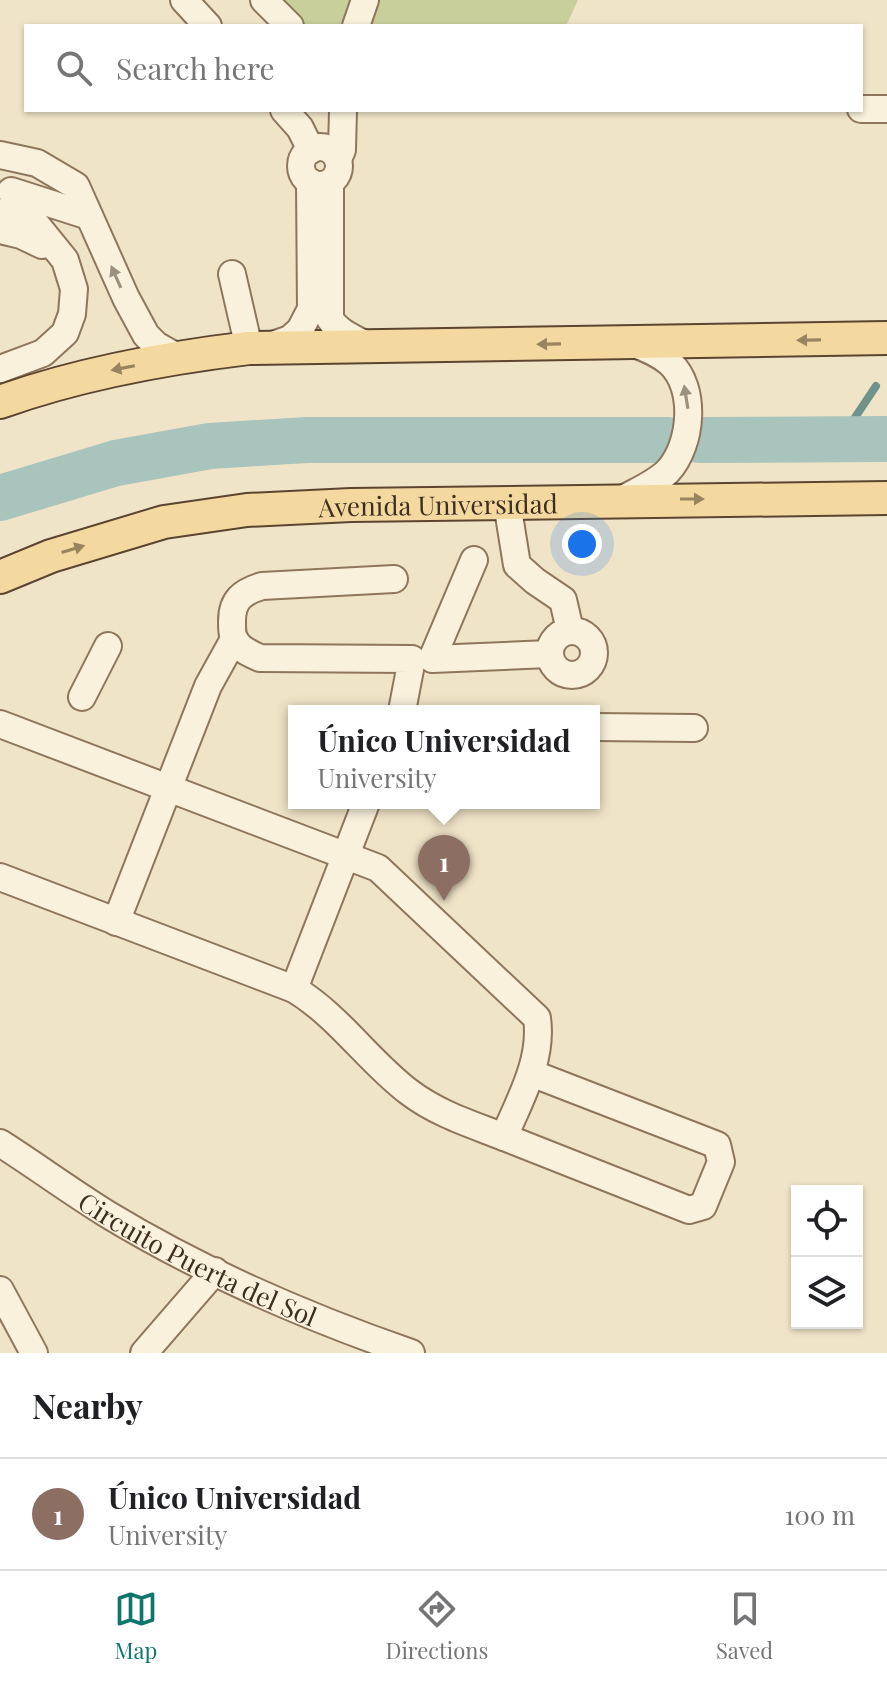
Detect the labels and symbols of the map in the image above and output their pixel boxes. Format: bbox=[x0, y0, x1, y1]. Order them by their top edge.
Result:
one-way arrow bbox=[110, 265, 123, 289]
one-way arrow bbox=[796, 334, 821, 346]
one-way arrow bbox=[536, 338, 561, 350]
one-way arrow bbox=[110, 362, 135, 375]
one-way arrow bbox=[679, 385, 691, 410]
street label: Avenida Universidad bbox=[316, 485, 558, 524]
one-way arrow bbox=[680, 493, 705, 505]
your location bbox=[562, 524, 602, 564]
one-way arrow bbox=[61, 542, 85, 555]
pin: 1 bbox=[418, 835, 470, 901]
street label: Circuito Puerta del Sol bbox=[72, 1183, 322, 1333]

